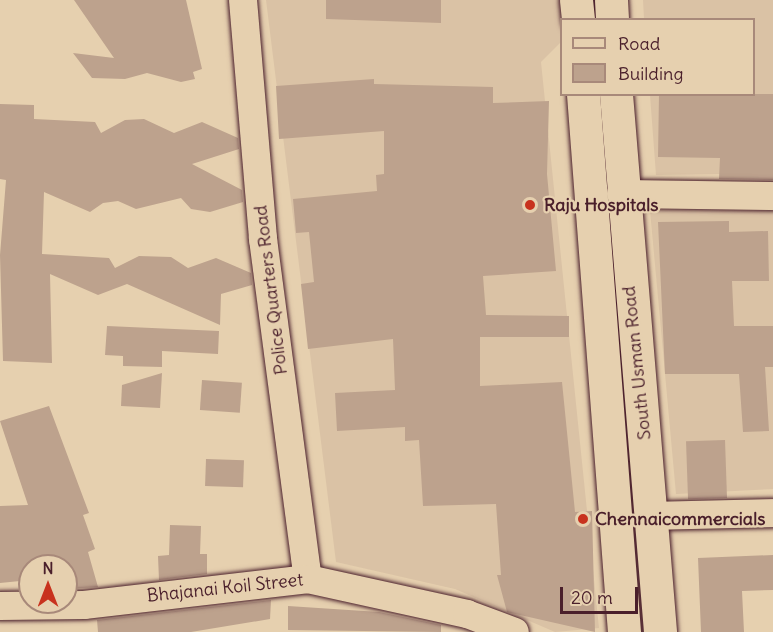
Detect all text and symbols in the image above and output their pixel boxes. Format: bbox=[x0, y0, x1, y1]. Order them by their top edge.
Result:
legend bbox=[560, 18, 755, 96]
text: Road bbox=[618, 32, 660, 55]
text: Building bbox=[618, 62, 683, 85]
place label: Raju Hospitals bbox=[544, 194, 659, 216]
marker: Raju Hospitals bbox=[521, 196, 539, 214]
street label: Police Quarters Road bbox=[250, 204, 292, 376]
street label: South Usman Road bbox=[618, 285, 656, 441]
place label: Chennaicommercials bbox=[595, 508, 765, 530]
marker: Chennaicommercials bbox=[576, 512, 590, 526]
north arrow bbox=[18, 554, 78, 614]
text: N bbox=[42, 558, 54, 578]
street label: Bhajanai Koil Street bbox=[146, 569, 304, 607]
scale bar bbox=[563, 575, 641, 613]
text: 20 m bbox=[571, 586, 613, 609]

